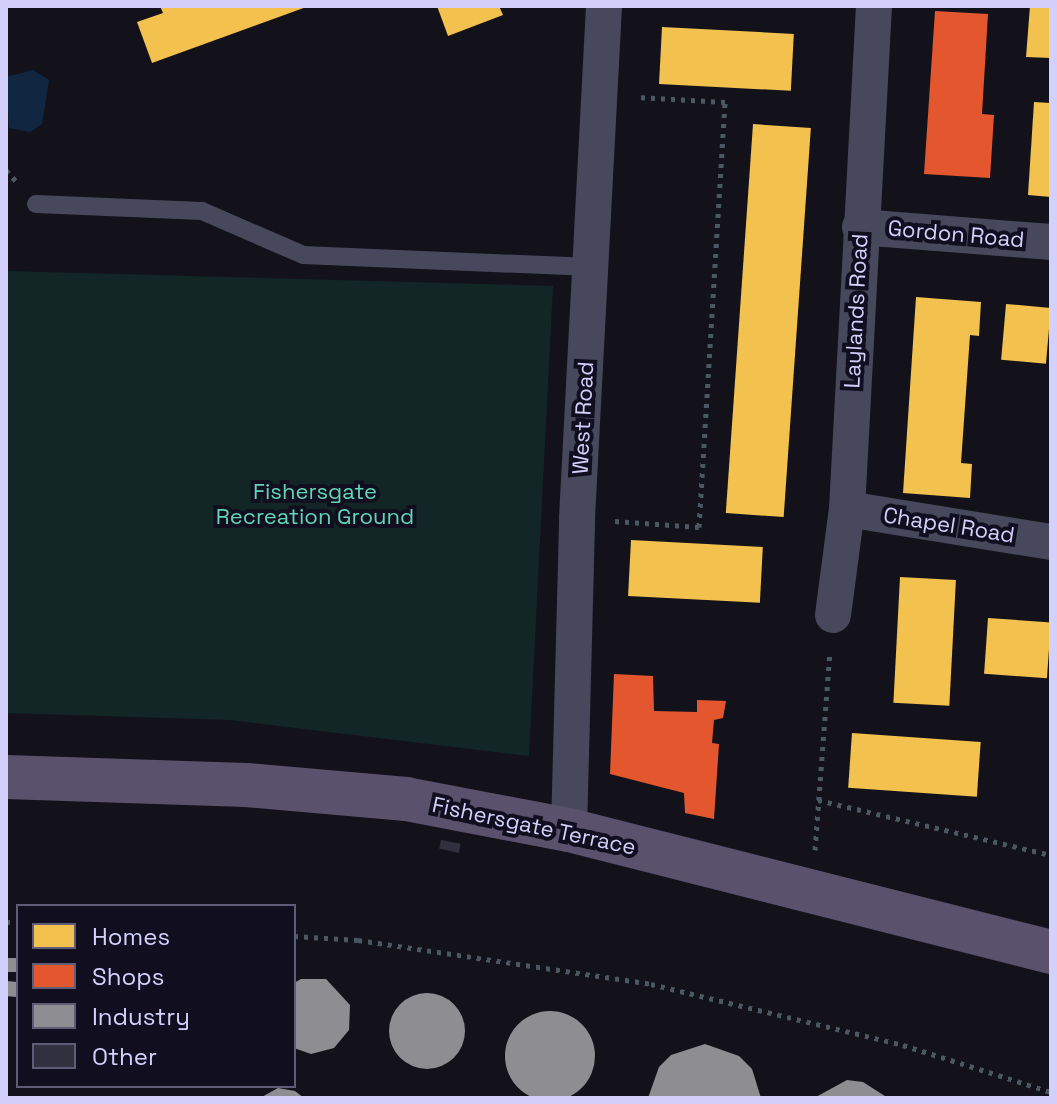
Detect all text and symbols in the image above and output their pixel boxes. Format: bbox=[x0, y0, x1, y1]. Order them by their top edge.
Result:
street label: Gordon Road bbox=[887, 215, 1025, 253]
street label: Laylands Road bbox=[839, 233, 873, 389]
street label: West Road bbox=[567, 361, 599, 475]
park label: Fishersgate Recreation Ground bbox=[216, 478, 414, 530]
street label: Chapel Road bbox=[882, 502, 1016, 548]
street label: Fishersgate Terrace bbox=[430, 791, 638, 861]
legend bbox=[16, 904, 296, 1088]
text: Homes bbox=[92, 921, 170, 952]
text: Shops bbox=[92, 961, 164, 992]
text: Industry bbox=[92, 1001, 190, 1032]
text: Other bbox=[92, 1041, 157, 1072]

